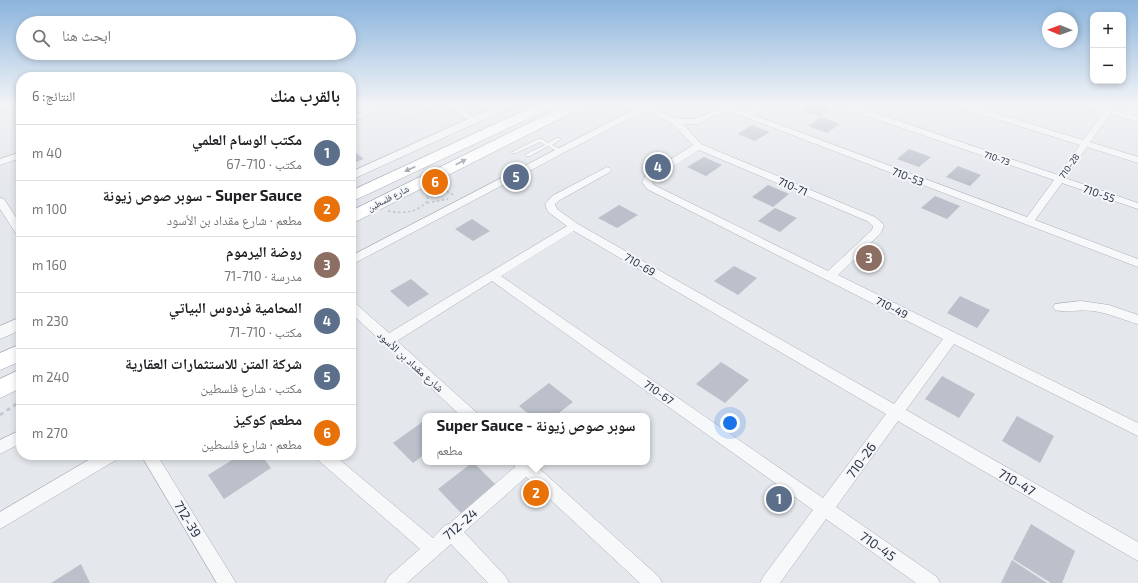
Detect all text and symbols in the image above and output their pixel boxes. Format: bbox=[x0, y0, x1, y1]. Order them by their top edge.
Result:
north arrow bbox=[1042, 12, 1078, 48]
map controls bbox=[1090, 12, 1126, 84]
button: + bbox=[1090, 12, 1126, 48]
search box bbox=[16, 16, 356, 60]
text: ابحث هنا bbox=[62, 26, 111, 44]
icon: search bbox=[30, 27, 52, 49]
button: − bbox=[1090, 48, 1126, 84]
text: بالقرب منك bbox=[270, 85, 340, 105]
text: النتائج: 6 bbox=[32, 88, 75, 104]
text: مكتب الوسام العلمي bbox=[192, 130, 302, 148]
text: 40 m bbox=[32, 145, 62, 161]
text: 1 bbox=[324, 145, 330, 161]
street label: 710-73 bbox=[982, 148, 1012, 168]
street label: 710-28 bbox=[1056, 151, 1082, 181]
pin: 4 bbox=[645, 152, 671, 182]
text: مكتب · 710-67 bbox=[226, 156, 302, 172]
one-way arrow bbox=[455, 159, 467, 165]
pin: 5 bbox=[503, 162, 529, 192]
street label: 710-53 bbox=[890, 164, 926, 188]
one-way arrow bbox=[404, 166, 415, 172]
pin: 6 bbox=[422, 167, 448, 197]
street label: 710-71 bbox=[776, 174, 810, 198]
street label: 710-55 bbox=[1081, 181, 1117, 205]
street label: شارع فلسطين bbox=[365, 183, 411, 214]
text: Super Sauce - سوبر صوص زيونة bbox=[103, 186, 302, 204]
text: 100 m bbox=[32, 201, 67, 217]
text: 2 bbox=[323, 201, 331, 217]
text: مطعم · شارع مقداد بن الأسود bbox=[167, 212, 302, 228]
text: روضة اليرموم bbox=[226, 242, 302, 260]
pin: 3 bbox=[856, 243, 882, 273]
street label: 710-69 bbox=[622, 250, 658, 278]
text: 160 m bbox=[32, 257, 67, 273]
text: 3 bbox=[323, 257, 331, 273]
text: مدرسة · 710-71 bbox=[224, 268, 302, 284]
street label: 710-49 bbox=[874, 293, 910, 321]
text: المحامية فردوس البياتي bbox=[169, 298, 302, 316]
text: 230 m bbox=[32, 313, 69, 329]
text: 4 bbox=[323, 313, 331, 329]
text: مكتب · 710-71 bbox=[229, 324, 302, 340]
street label: شارع مقداد بن الأسود bbox=[375, 328, 447, 395]
text: شركة المتن للاستثمارات العقارية bbox=[125, 354, 302, 372]
text: 240 m bbox=[32, 369, 69, 385]
text: 5 bbox=[323, 369, 331, 385]
street label: 710-67 bbox=[642, 377, 677, 407]
text: مكتب · شارع فلسطين bbox=[201, 380, 302, 396]
text: مطعم كوكيز bbox=[234, 410, 302, 428]
popup bbox=[422, 413, 650, 465]
your location bbox=[720, 413, 740, 433]
text: Super Sauce - سوبر صوص زيونة bbox=[436, 416, 636, 434]
text: 270 m bbox=[32, 425, 68, 441]
text: 6 bbox=[323, 425, 331, 441]
text: مطعم · شارع فلسطين bbox=[201, 436, 302, 452]
street label: 710-26 bbox=[843, 439, 879, 481]
text: مطعم bbox=[436, 442, 463, 458]
street label: 710-47 bbox=[996, 465, 1039, 499]
pin: 2 bbox=[523, 478, 549, 508]
pin: 1 bbox=[766, 484, 792, 514]
street label: 712-39 bbox=[171, 498, 205, 540]
street label: 712-24 bbox=[440, 505, 480, 543]
street label: 710-45 bbox=[857, 528, 899, 564]

